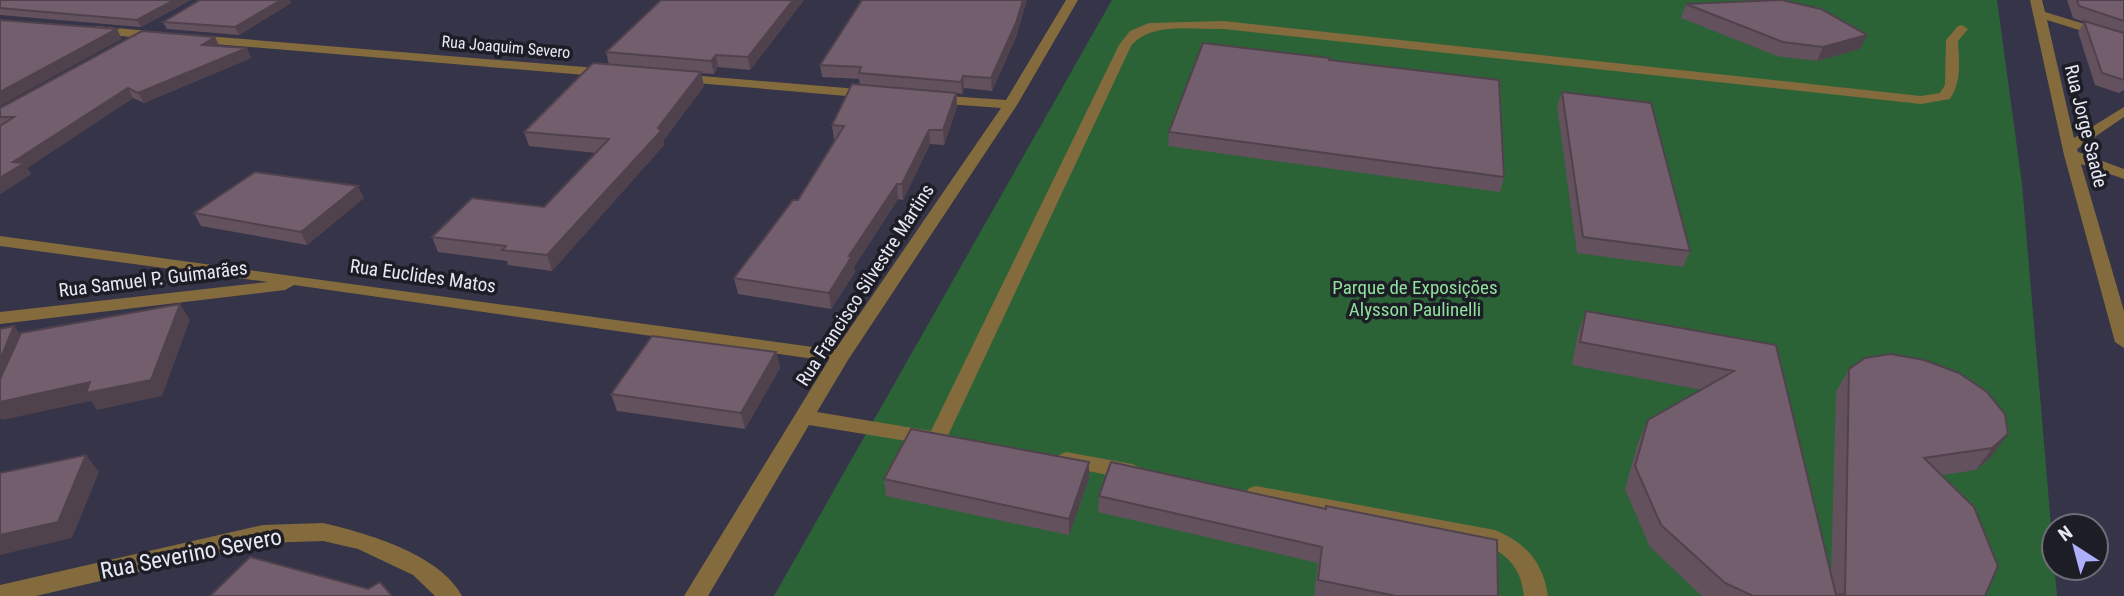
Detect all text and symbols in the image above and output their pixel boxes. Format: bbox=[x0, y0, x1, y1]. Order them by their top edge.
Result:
street label: Rua Joaquim Severo bbox=[441, 32, 571, 62]
street label: Rua Jorge Saade bbox=[2060, 62, 2112, 190]
street label: Rua Francisco Silvestre Martins bbox=[791, 180, 939, 390]
street label: Rua Euclides Matos bbox=[349, 254, 497, 298]
street label: Rua Samuel P. Guimarães bbox=[57, 256, 249, 302]
park label: Parque de Exposições Alysson Paulinelli bbox=[1332, 276, 1498, 321]
north arrow bbox=[2040, 512, 2110, 582]
text: N bbox=[2054, 521, 2077, 546]
street label: Rua Severino Severo bbox=[98, 523, 284, 585]

